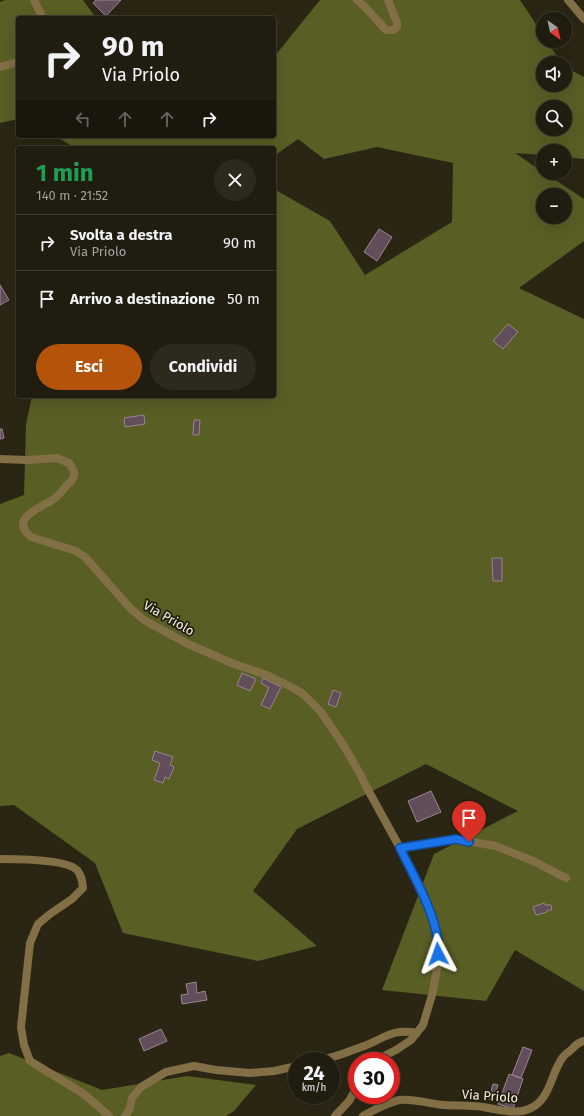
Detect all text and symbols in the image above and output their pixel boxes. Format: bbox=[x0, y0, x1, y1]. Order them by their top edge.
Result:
north arrow bbox=[536, 12, 572, 48]
map controls bbox=[536, 12, 572, 224]
text: 90 m bbox=[102, 30, 164, 63]
icon: right bbox=[36, 32, 88, 84]
button: sound bbox=[536, 56, 572, 92]
text: Via Priolo bbox=[102, 64, 180, 86]
button: search bbox=[536, 100, 572, 136]
icon: left bbox=[72, 108, 94, 130]
icon: ahead bbox=[114, 108, 136, 130]
icon: ahead bbox=[156, 108, 178, 130]
icon: right bbox=[198, 108, 220, 130]
button: + bbox=[536, 144, 572, 180]
text: 1 min bbox=[36, 159, 94, 187]
button: close bbox=[214, 159, 256, 201]
text: 140 m · 21:52 bbox=[36, 188, 108, 203]
button: − bbox=[536, 188, 572, 224]
text: Svolta a destra bbox=[70, 226, 172, 244]
icon: right bbox=[36, 232, 58, 254]
text: 90 m bbox=[223, 234, 256, 252]
text: Via Priolo bbox=[70, 244, 126, 259]
icon: arrive bbox=[36, 288, 58, 310]
text: Arrivo a destinazione bbox=[70, 290, 215, 308]
text: 50 m bbox=[227, 290, 260, 308]
button: Esci bbox=[36, 344, 142, 390]
button: Condividi bbox=[150, 344, 256, 390]
street label: Via Priolo bbox=[141, 597, 197, 639]
pin bbox=[452, 801, 486, 842]
icon: arrive bbox=[458, 807, 480, 829]
position arrow bbox=[417, 933, 459, 975]
speed limit sign: 30 bbox=[348, 1052, 400, 1104]
text: 24 bbox=[303, 1061, 325, 1085]
text: km/h bbox=[302, 1082, 326, 1094]
street label: Via Priolo bbox=[461, 1087, 519, 1105]

